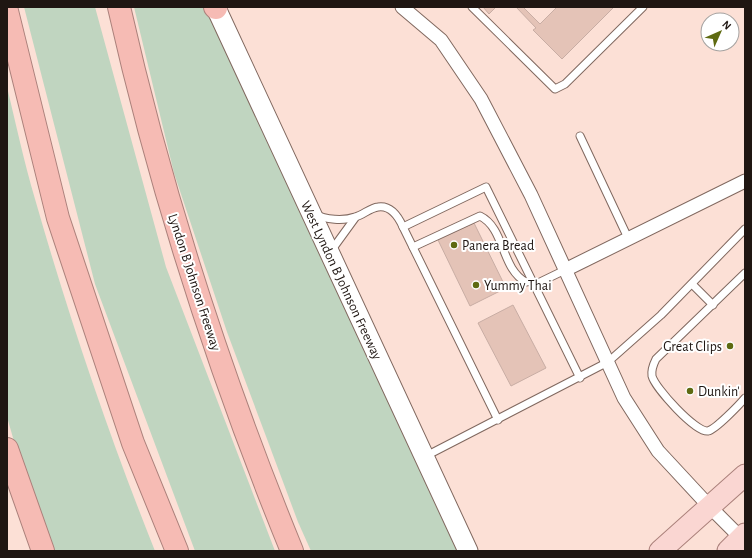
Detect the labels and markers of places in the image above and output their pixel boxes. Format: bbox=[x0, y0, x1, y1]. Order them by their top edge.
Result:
place label: Panera Bread bbox=[462, 239, 534, 253]
marker: Panera Bread bbox=[449, 240, 459, 250]
place label: Yummy Thai bbox=[484, 279, 552, 293]
marker: Yummy Thai bbox=[471, 280, 481, 290]
place label: Great Clips bbox=[663, 340, 722, 354]
marker: Great Clips bbox=[725, 341, 735, 351]
place label: Dunkin' bbox=[698, 385, 740, 399]
marker: Dunkin' bbox=[685, 386, 695, 396]

